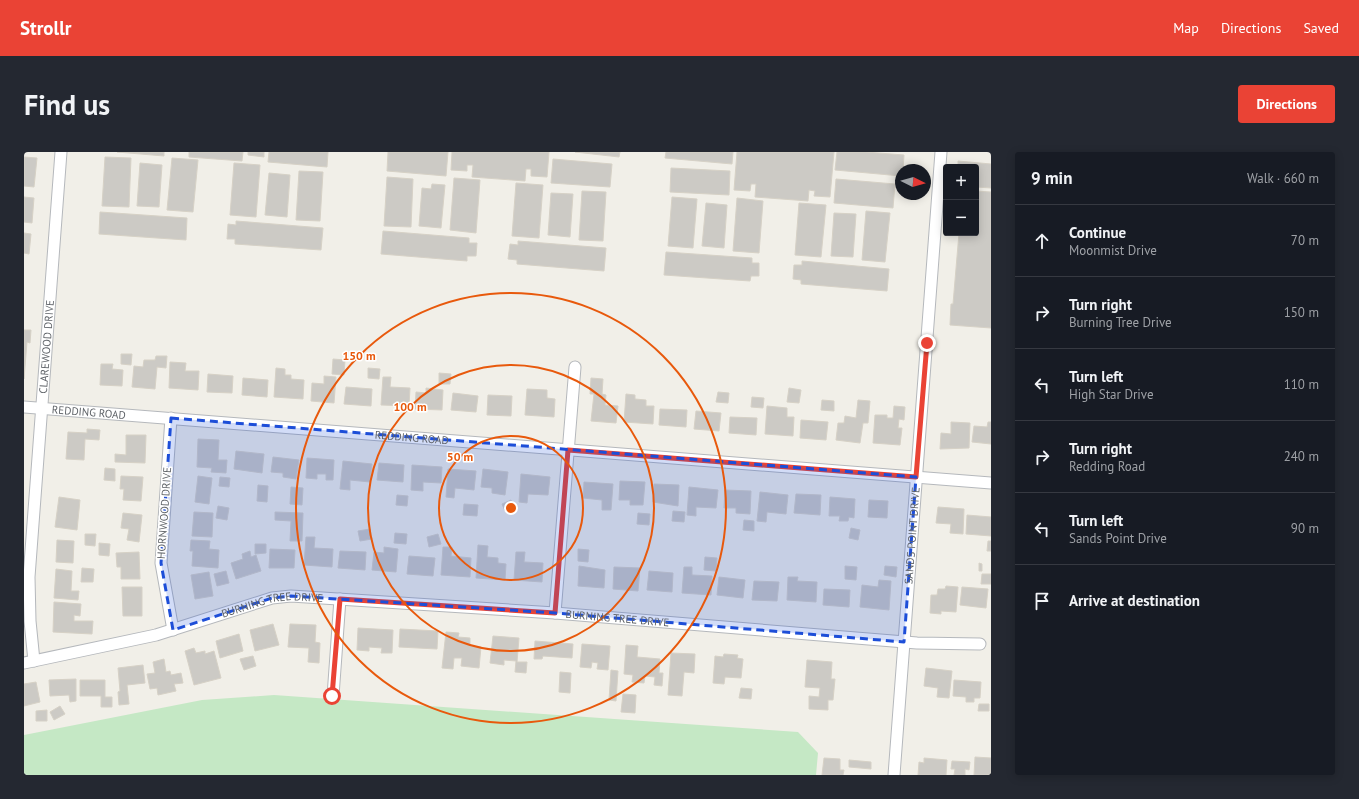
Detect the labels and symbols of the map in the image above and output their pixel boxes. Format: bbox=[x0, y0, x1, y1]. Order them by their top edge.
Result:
north arrow bbox=[895, 164, 931, 200]
street label: CLAREWOOD DRIVE bbox=[36, 299, 57, 394]
route end bbox=[918, 334, 936, 352]
text: 150 m bbox=[342, 348, 376, 363]
text: 100 m bbox=[393, 399, 427, 414]
street label: REDDING ROAD bbox=[51, 402, 126, 422]
street label: REDDING ROAD bbox=[374, 428, 449, 447]
text: 50 m bbox=[447, 449, 473, 464]
street label: HORNWOOD DRIVE bbox=[154, 467, 174, 559]
street label: SANDS POINT DRIVE bbox=[901, 486, 923, 585]
centre of rings bbox=[504, 501, 518, 515]
street label: BURNING TREE DRIVE bbox=[220, 589, 324, 621]
street label: BURNING TREE DRIVE bbox=[565, 607, 670, 629]
route start bbox=[323, 687, 341, 705]

